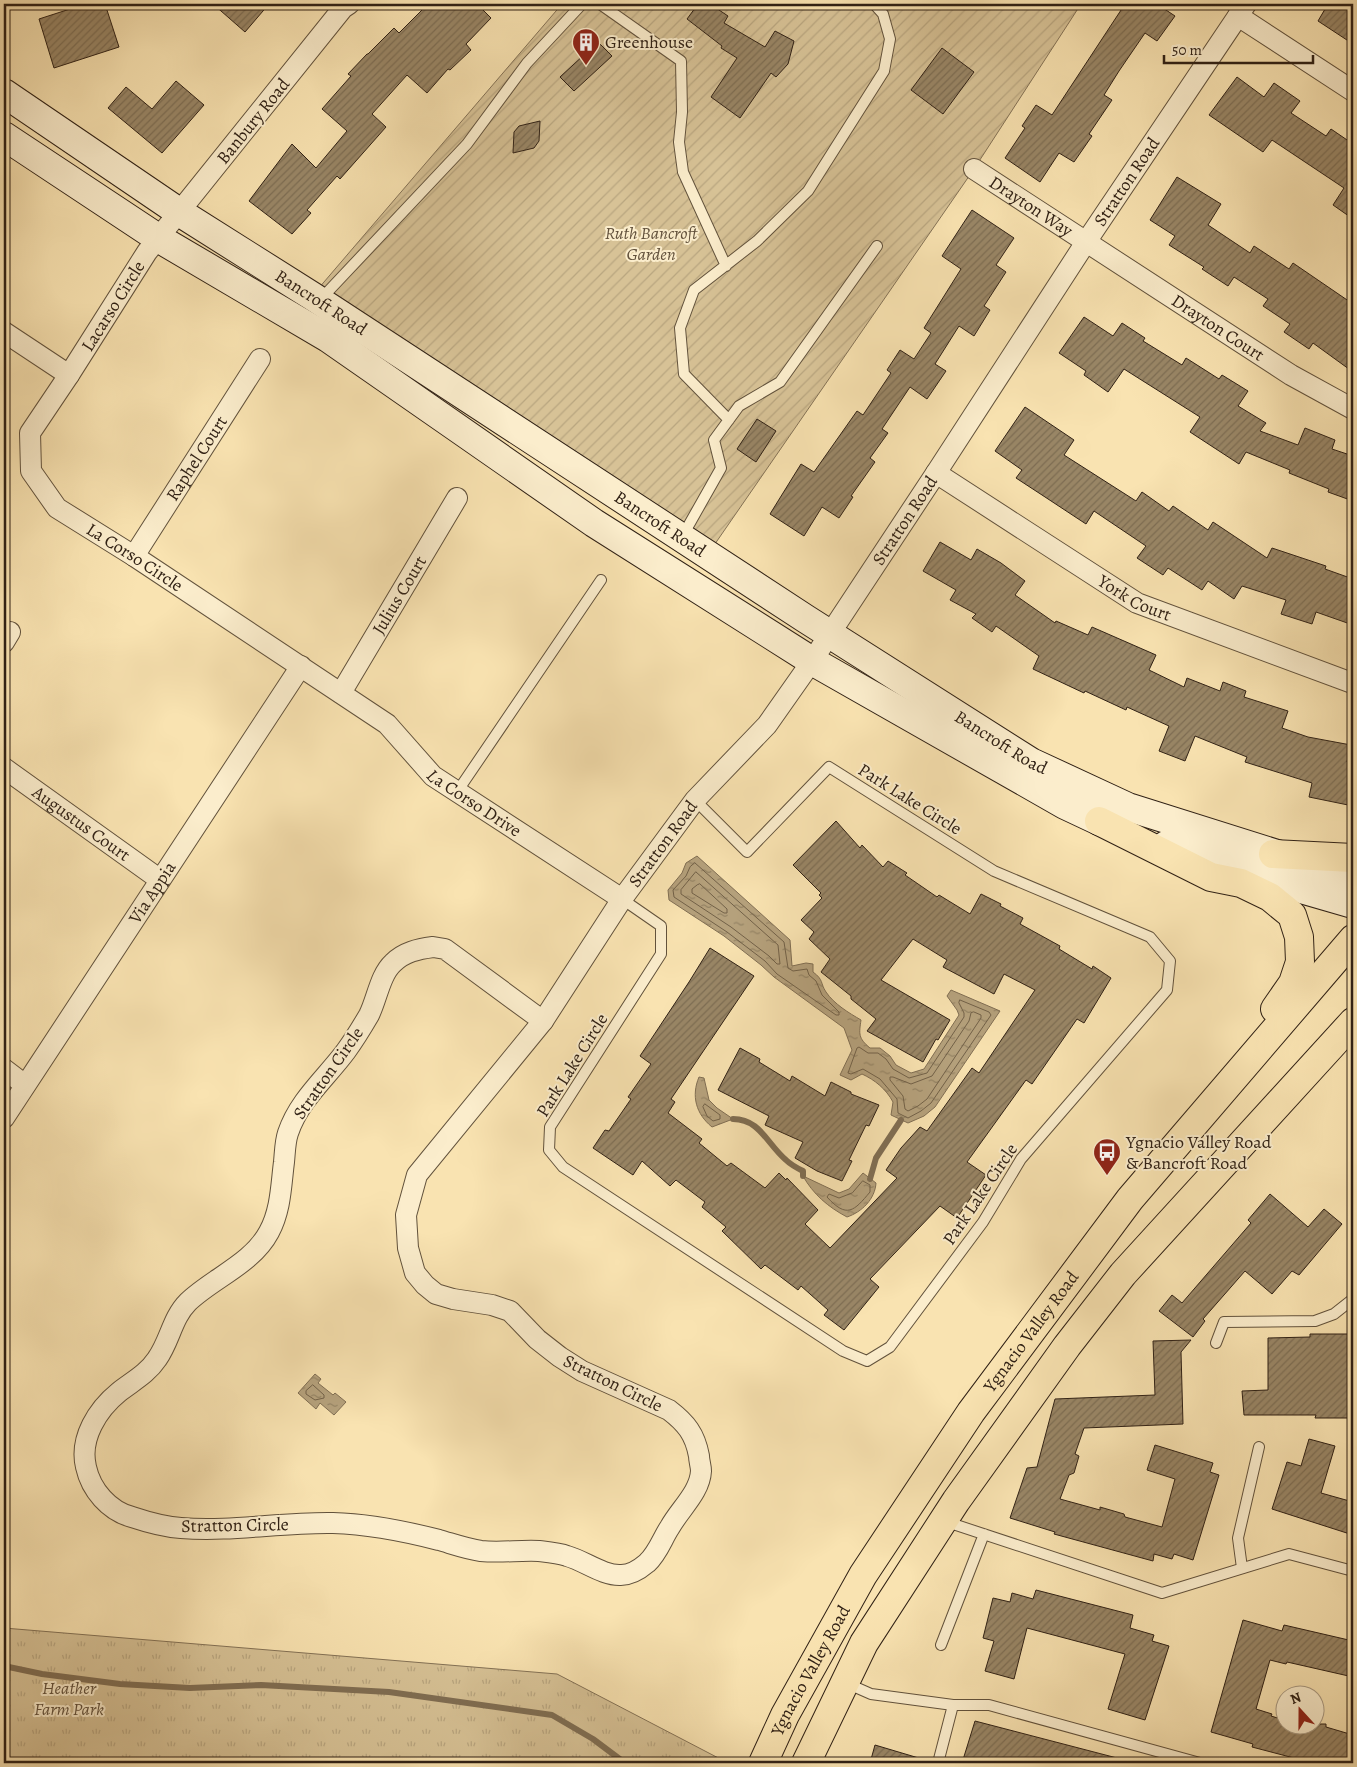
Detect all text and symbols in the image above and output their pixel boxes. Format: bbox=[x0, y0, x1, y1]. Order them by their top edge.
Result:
building icon: Greenhouse bbox=[571, 27, 601, 66]
place label: Greenhouse bbox=[605, 30, 693, 54]
scale bar bbox=[1164, 32, 1313, 64]
text: 50 m bbox=[1172, 40, 1202, 60]
street label: Banbury Road bbox=[211, 73, 295, 169]
street label: Stratton Road bbox=[1088, 132, 1165, 231]
street label: Drayton Way bbox=[985, 170, 1078, 243]
park label: Ruth Bancroft Garden bbox=[605, 221, 698, 266]
street label: Lacarso Circle bbox=[76, 256, 150, 356]
street label: Bancroft Road bbox=[271, 264, 372, 341]
street label: Drayton Court bbox=[1167, 289, 1269, 367]
street label: Raphel Court bbox=[160, 411, 233, 505]
street label: Stratton Road bbox=[867, 471, 943, 570]
street label: Bancroft Road bbox=[610, 485, 711, 563]
street label: La Corso Circle bbox=[82, 517, 188, 597]
street label: Julius Court bbox=[367, 551, 432, 639]
street label: York Court bbox=[1092, 568, 1175, 627]
street label: Bancroft Road bbox=[950, 704, 1052, 780]
street label: Park Lake Circle bbox=[854, 758, 966, 840]
street label: La Corso Drive bbox=[421, 764, 526, 842]
street label: Augustus Court bbox=[27, 780, 135, 867]
street label: Stratton Road bbox=[623, 795, 703, 892]
street label: Via Appia bbox=[122, 856, 182, 929]
street label: Park Lake Circle bbox=[531, 1009, 613, 1121]
street label: Stratton Circle bbox=[287, 1022, 369, 1124]
place label: Ygnacio Valley Road & Bancroft Road bbox=[1125, 1130, 1272, 1175]
bus stop icon: Ygnacio Valley Road & Bancroft Road bbox=[1092, 1137, 1122, 1176]
street label: Park Lake Circle bbox=[937, 1138, 1023, 1250]
street label: Ygnacio Valley Road bbox=[977, 1266, 1084, 1398]
street label: Stratton Circle bbox=[559, 1349, 667, 1417]
street label: Stratton Circle bbox=[181, 1512, 289, 1538]
street label: Ygnacio Valley Road bbox=[765, 1601, 856, 1740]
park label: Heather Farm Park bbox=[34, 1676, 104, 1721]
north arrow bbox=[1274, 1684, 1324, 1734]
text: N bbox=[1287, 1688, 1304, 1709]

